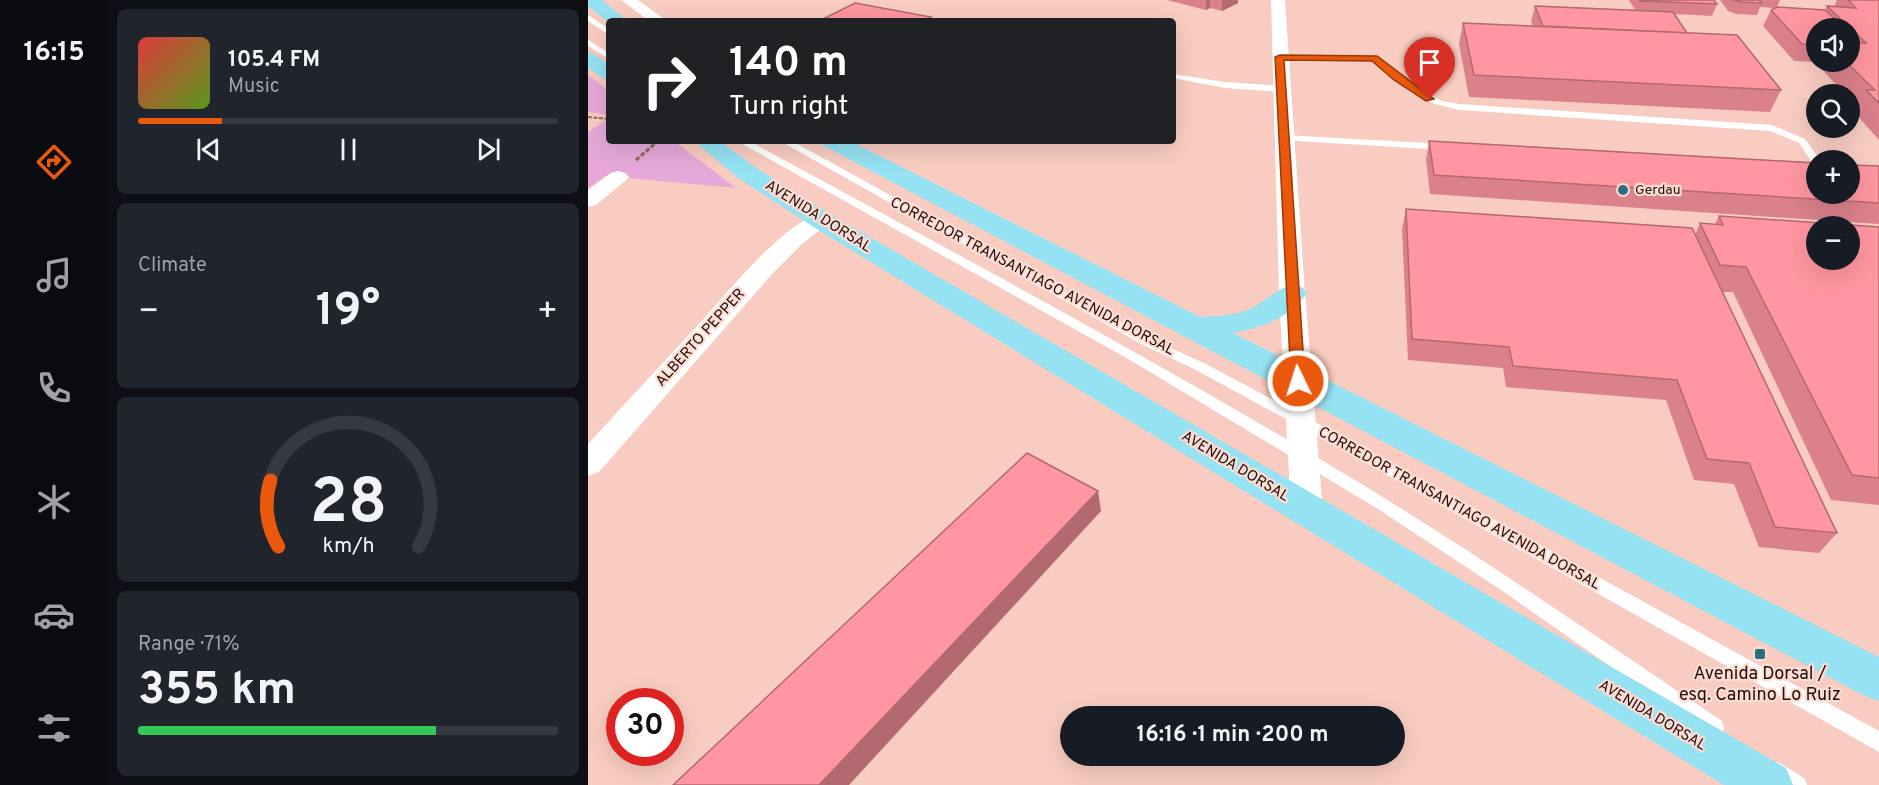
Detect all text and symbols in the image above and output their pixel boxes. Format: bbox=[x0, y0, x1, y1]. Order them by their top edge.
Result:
map controls bbox=[1806, 18, 1860, 270]
button: sound bbox=[1806, 18, 1860, 72]
text: 16:15 bbox=[23, 36, 85, 70]
pin bbox=[1404, 37, 1455, 99]
text: 140 m bbox=[729, 38, 848, 91]
icon: right bbox=[630, 42, 708, 120]
icon: arrive bbox=[1413, 46, 1446, 79]
text: 105.4 FM bbox=[228, 47, 320, 74]
text: Music bbox=[228, 74, 280, 100]
button: search bbox=[1806, 84, 1860, 138]
text: Turn right bbox=[729, 90, 848, 124]
icon: previous bbox=[192, 133, 225, 166]
icon: pause bbox=[332, 133, 365, 166]
icon: next bbox=[472, 133, 505, 166]
icon: directions bbox=[33, 141, 75, 183]
button: + bbox=[1806, 150, 1860, 204]
street label: AVENIDA DORSAL bbox=[761, 177, 875, 257]
place label: Gerdau bbox=[1635, 182, 1681, 199]
marker: Gerdau bbox=[1616, 183, 1630, 197]
street label: CORREDOR TRANSANTIAGO AVENIDA DORSAL bbox=[886, 194, 1178, 360]
button: − bbox=[1806, 216, 1860, 270]
text: Climate bbox=[138, 253, 207, 279]
icon: music bbox=[33, 254, 75, 296]
text: 19° bbox=[316, 284, 380, 341]
street label: ALBERTO PEPPER bbox=[652, 285, 750, 391]
text: − bbox=[138, 292, 159, 334]
text: + bbox=[537, 292, 558, 334]
position arrow bbox=[1266, 349, 1330, 413]
icon: phone bbox=[33, 367, 75, 409]
street label: CORREDOR TRANSANTIAGO AVENIDA DORSAL bbox=[1315, 423, 1603, 595]
street label: AVENIDA DORSAL bbox=[1178, 427, 1292, 507]
text: 28 bbox=[309, 466, 387, 545]
icon: climate bbox=[33, 481, 75, 523]
text: km/h bbox=[322, 533, 374, 560]
icon: car bbox=[33, 594, 75, 636]
text: Range · 71% bbox=[138, 632, 240, 658]
marker: Avenida Dorsal / esq. Camino Lo Ruiz bbox=[1753, 647, 1767, 661]
text: 355 km bbox=[138, 663, 296, 720]
place label: Avenida Dorsal / esq. Camino Lo Ruiz bbox=[1679, 663, 1841, 707]
street label: AVENIDA DORSAL bbox=[1595, 676, 1709, 756]
speed limit sign: 30 bbox=[606, 688, 684, 766]
icon: filters bbox=[33, 707, 75, 749]
text: 16:16 · 1 min · 200 m bbox=[1136, 722, 1329, 749]

